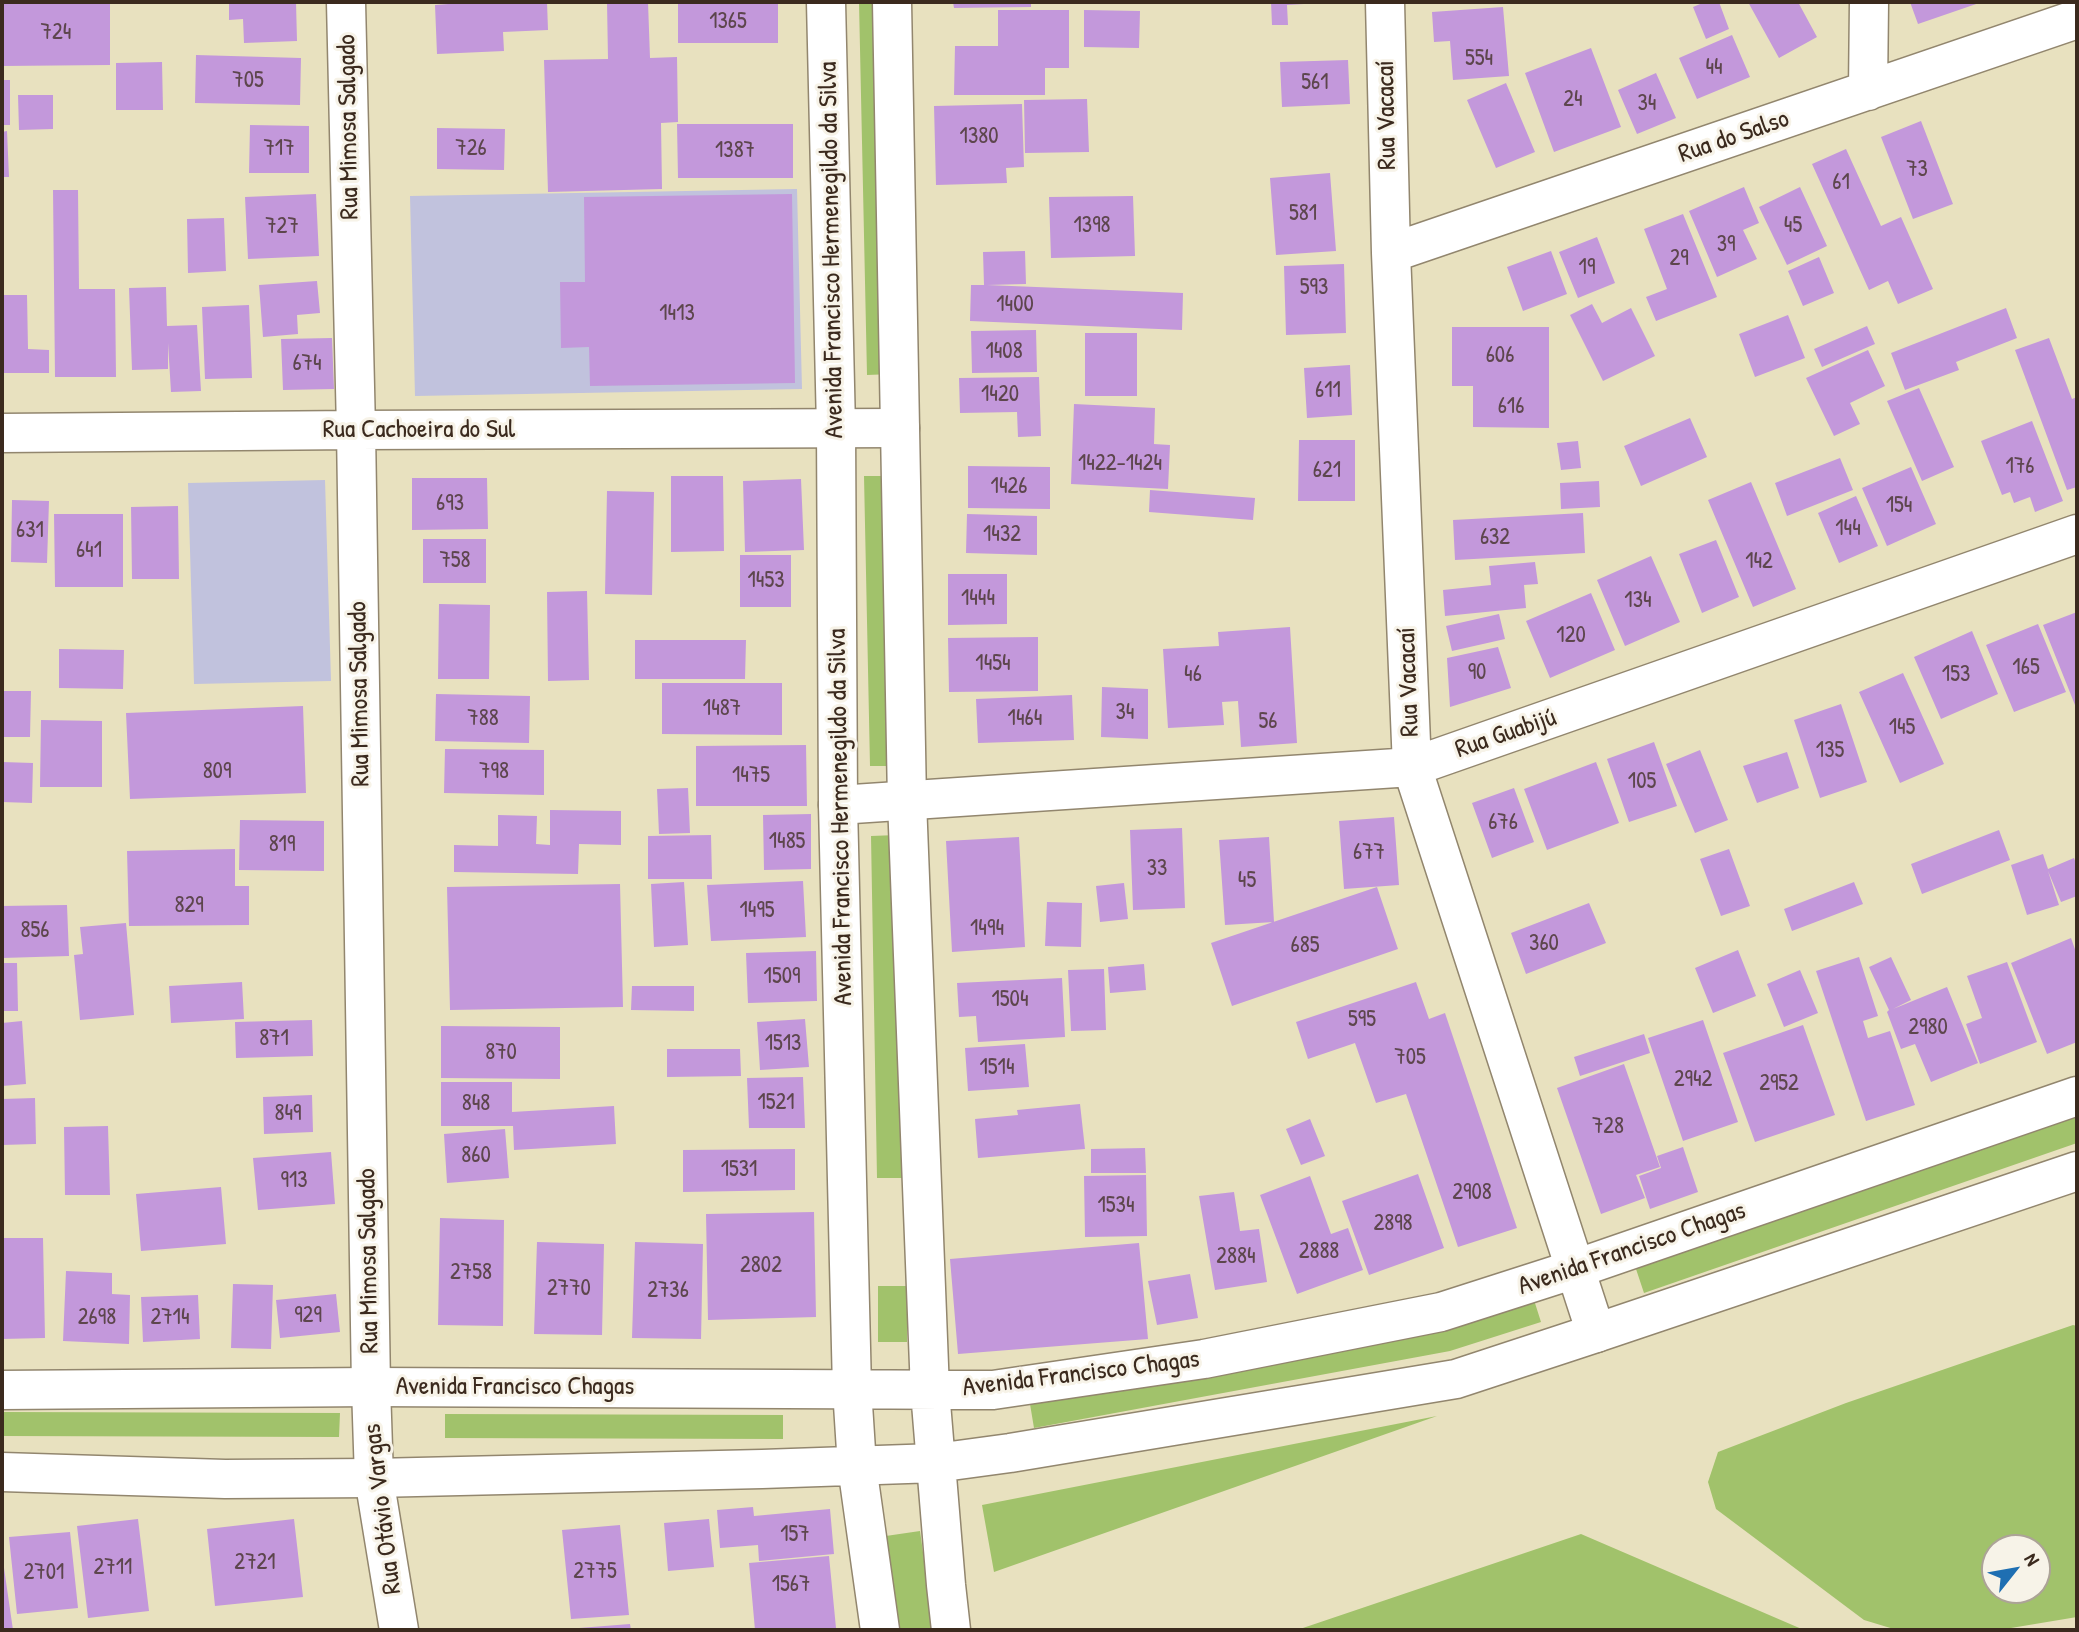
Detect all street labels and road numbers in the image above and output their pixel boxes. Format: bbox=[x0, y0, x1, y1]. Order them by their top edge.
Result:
street label: Rua Mimosa Salgado bbox=[332, 34, 366, 220]
street label: Rua Vacacaí bbox=[1370, 60, 1404, 170]
street label: Avenida Francisco Hermenegildo da Silva bbox=[813, 61, 851, 439]
street label: Rua do Salso bbox=[1675, 104, 1793, 170]
street label: Rua Cachoeira do Sul bbox=[323, 414, 515, 446]
street label: Rua Mimosa Salgado bbox=[343, 601, 377, 787]
street label: Rua Vacacaí bbox=[1391, 627, 1427, 737]
street label: Avenida Francisco Hermenegildo da Silva bbox=[822, 628, 860, 1006]
street label: Rua Guabijú bbox=[1452, 702, 1560, 766]
street label: Rua Mimosa Salgado bbox=[352, 1168, 386, 1354]
street label: Avenida Francisco Chagas bbox=[1514, 1195, 1750, 1303]
street label: Avenida Francisco Chagas bbox=[961, 1344, 1201, 1404]
street label: Avenida Francisco Chagas bbox=[396, 1371, 634, 1403]
street label: Rua Otávio Vargas bbox=[357, 1422, 409, 1596]

